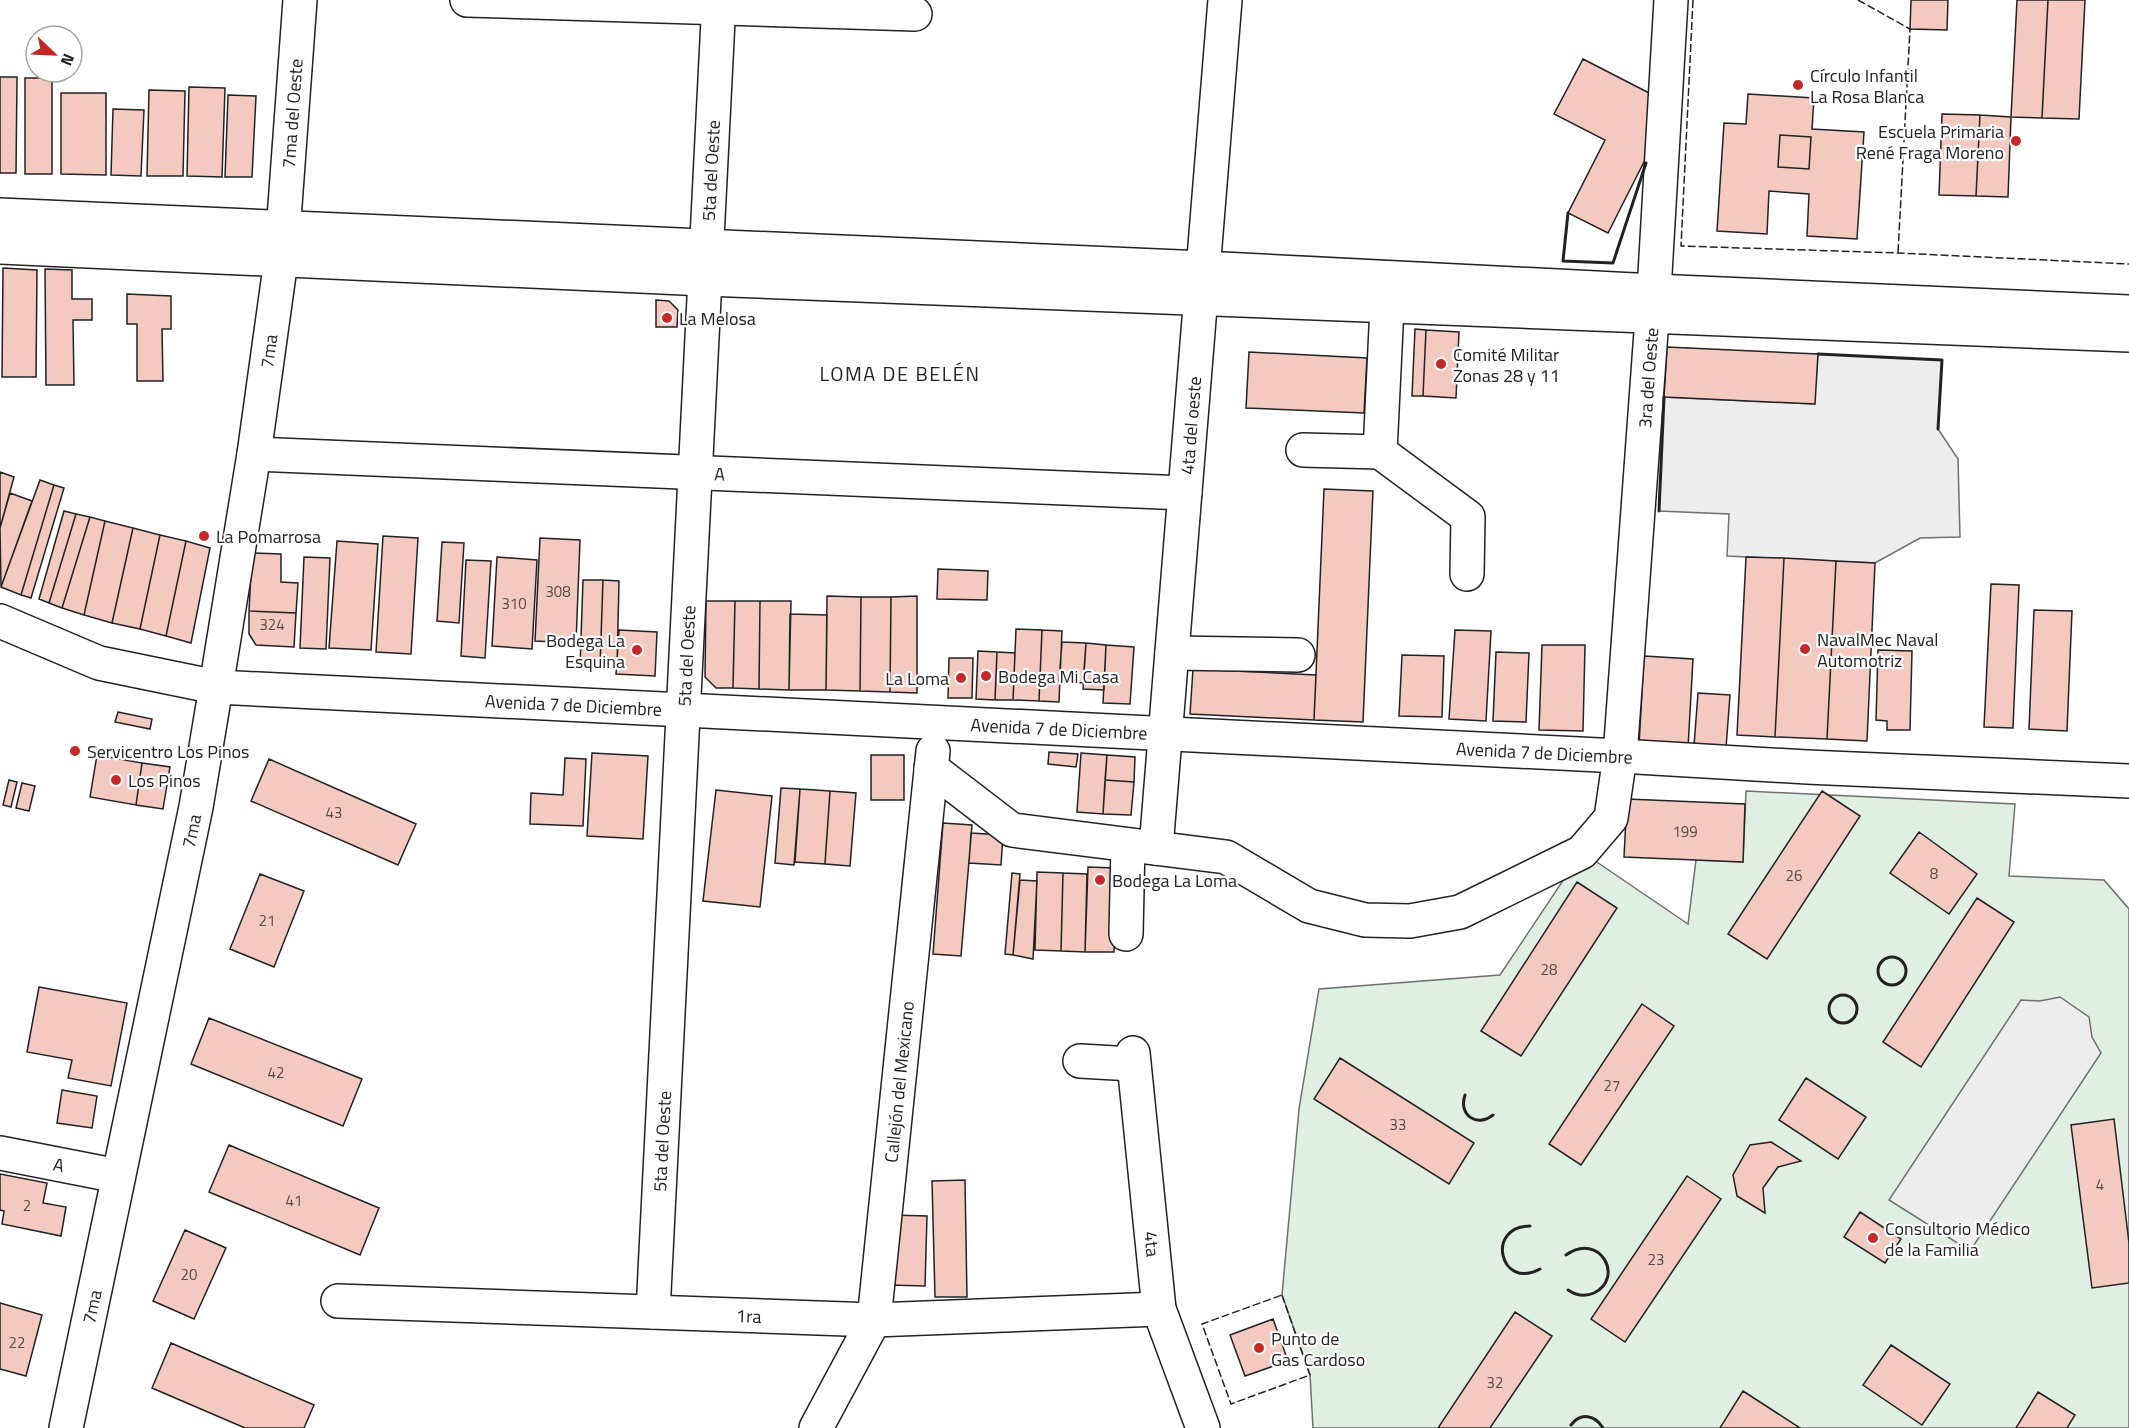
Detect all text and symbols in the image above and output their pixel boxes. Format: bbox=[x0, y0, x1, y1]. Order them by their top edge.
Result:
north arrow bbox=[24, 24, 84, 84]
text: N bbox=[55, 50, 81, 70]
street label: 7ma del Oeste bbox=[274, 58, 309, 169]
place label: Círculo Infantil La Rosa Blanca bbox=[1810, 62, 1924, 110]
marker: Círculo Infantil La Rosa Blanca bbox=[1791, 78, 1805, 92]
place label: Escuela Primaria René Fraga Moreno bbox=[1856, 118, 2004, 166]
street label: 5ta del Oeste bbox=[694, 119, 726, 222]
marker: Escuela Primaria René Fraga Moreno bbox=[2009, 134, 2023, 148]
place label: La Melosa bbox=[679, 305, 756, 332]
marker: La Melosa bbox=[660, 311, 674, 325]
street label: 3ra del Oeste bbox=[1631, 327, 1665, 429]
street label: 7ma bbox=[253, 332, 284, 370]
place label: Comité Militar Zonas 28 y 11 bbox=[1453, 341, 1560, 389]
marker: Comité Militar Zonas 28 y 11 bbox=[1434, 357, 1448, 371]
district label: LOMA DE BELÉN bbox=[820, 358, 980, 389]
street label: 4ta del oeste bbox=[1173, 375, 1208, 476]
street label: A bbox=[714, 460, 726, 487]
place label: La Pomarrosa bbox=[216, 523, 321, 550]
marker: La Pomarrosa bbox=[197, 529, 211, 543]
house number: 308 bbox=[545, 580, 571, 603]
house number: 310 bbox=[501, 592, 527, 615]
street label: 5ta del Oeste bbox=[670, 605, 702, 707]
house number: 324 bbox=[259, 613, 285, 636]
place label: NavalMec Naval Automotriz bbox=[1817, 626, 1939, 674]
place label: Bodega La Esquina bbox=[546, 627, 625, 675]
marker: NavalMec Naval Automotriz bbox=[1798, 642, 1812, 656]
marker: Bodega La Esquina bbox=[630, 643, 644, 657]
place label: Bodega Mi Casa bbox=[998, 663, 1119, 690]
place label: La Loma bbox=[885, 665, 949, 692]
marker: Bodega Mi Casa bbox=[979, 669, 993, 683]
marker: La Loma bbox=[954, 671, 968, 685]
street label: Avenida 7 de Diciembre bbox=[485, 687, 663, 722]
street label: Avenida 7 de Diciembre bbox=[970, 711, 1148, 746]
street label: Avenida 7 de Diciembre bbox=[1455, 734, 1634, 770]
place label: Servicentro Los Pinos bbox=[87, 738, 249, 765]
marker: Servicentro Los Pinos bbox=[68, 744, 82, 758]
place label: Los Pinos bbox=[128, 767, 201, 794]
marker: Los Pinos bbox=[109, 773, 123, 787]
house number: 43 bbox=[326, 801, 342, 824]
street label: 7ma bbox=[174, 811, 208, 850]
house number: 199 bbox=[1672, 820, 1698, 843]
house number: 8 bbox=[1930, 862, 1938, 885]
house number: 26 bbox=[1786, 864, 1802, 887]
place label: Bodega La Loma bbox=[1112, 867, 1237, 894]
marker: Bodega La Loma bbox=[1093, 873, 1107, 887]
house number: 21 bbox=[259, 909, 275, 932]
house number: 28 bbox=[1541, 958, 1557, 981]
street label: Callejón del Mexicano bbox=[877, 1000, 920, 1164]
house number: 42 bbox=[268, 1061, 284, 1084]
house number: 27 bbox=[1604, 1074, 1620, 1097]
street label: 5ta del Oeste bbox=[646, 1090, 678, 1192]
house number: 33 bbox=[1390, 1113, 1406, 1136]
street label: A bbox=[51, 1150, 67, 1179]
house number: 4 bbox=[2096, 1173, 2104, 1196]
house number: 41 bbox=[286, 1189, 302, 1212]
house number: 2 bbox=[23, 1194, 31, 1217]
place label: Consultorio Médico de la Familia bbox=[1885, 1215, 2030, 1263]
street label: 4ta bbox=[1138, 1230, 1167, 1258]
marker: Consultorio Médico de la Familia bbox=[1866, 1231, 1880, 1245]
house number: 23 bbox=[1648, 1248, 1664, 1271]
house number: 20 bbox=[181, 1263, 197, 1286]
street label: 7ma bbox=[75, 1287, 108, 1326]
street label: 1ra bbox=[736, 1302, 762, 1330]
place label: Punto de Gas Cardoso bbox=[1271, 1325, 1365, 1373]
house number: 22 bbox=[9, 1331, 25, 1354]
marker: Punto de Gas Cardoso bbox=[1252, 1341, 1266, 1355]
house number: 32 bbox=[1487, 1371, 1503, 1394]

